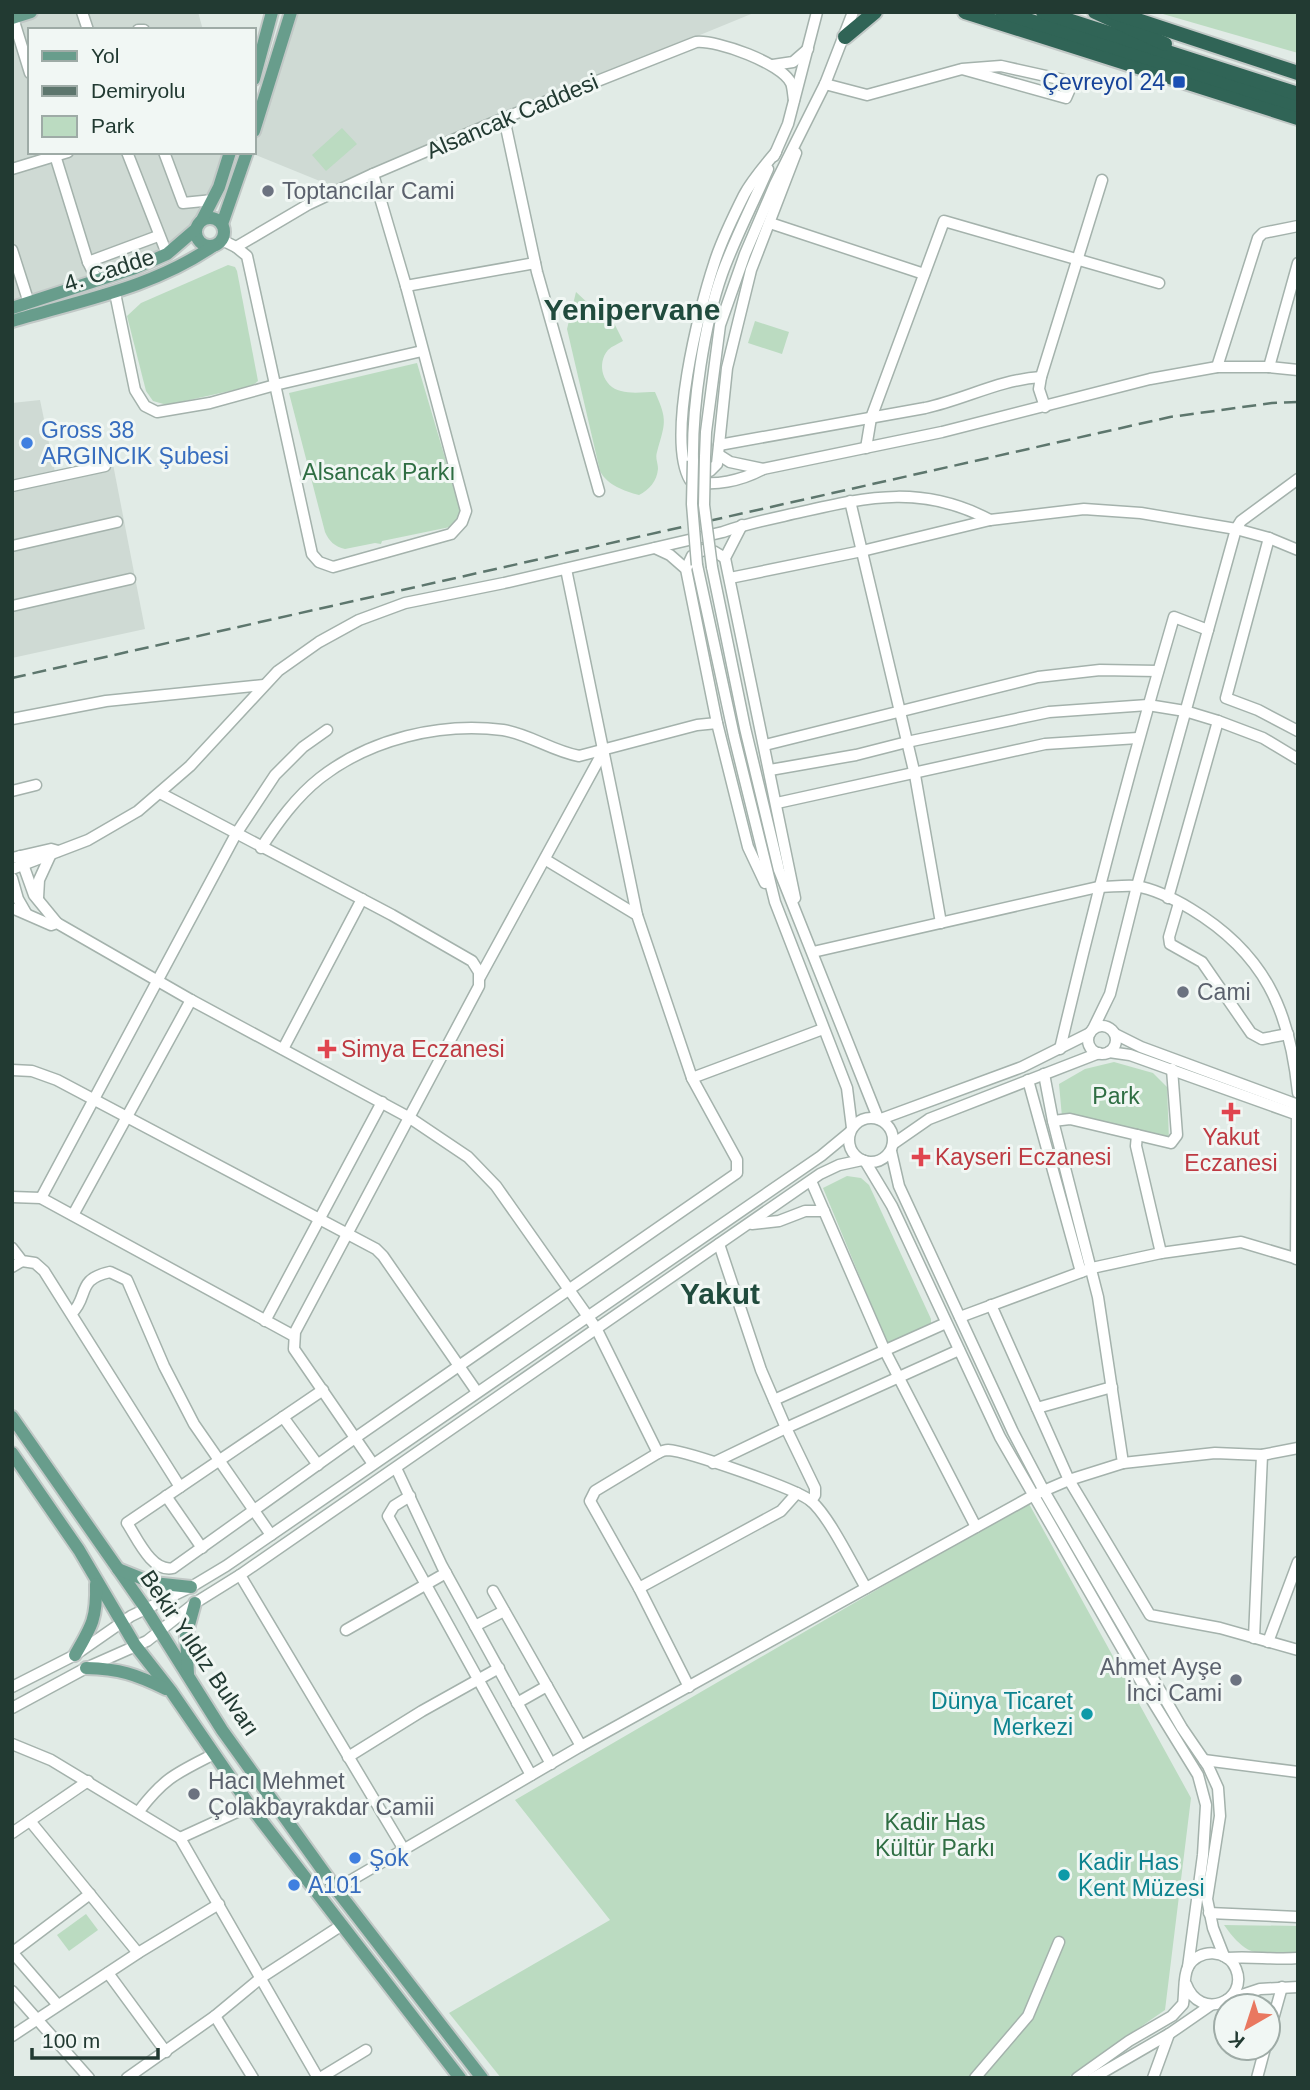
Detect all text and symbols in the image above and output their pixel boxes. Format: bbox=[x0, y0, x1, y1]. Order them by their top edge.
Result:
legend bbox=[28, 28, 256, 154]
text: Yol bbox=[91, 44, 119, 67]
street label: Alsancak Caddesi bbox=[422, 68, 602, 164]
place label: Çevreyol 24 bbox=[1042, 69, 1165, 95]
marker: Çevreyol 24 bbox=[1171, 74, 1187, 90]
text: Demiryolu bbox=[91, 79, 186, 102]
text: Park bbox=[91, 114, 135, 137]
place label: Toptancılar Cami bbox=[282, 178, 455, 204]
marker: Toptancılar Cami bbox=[260, 183, 276, 199]
street label: 4. Cadde bbox=[61, 243, 157, 297]
district label: Yenipervane bbox=[544, 293, 720, 326]
place label: Gross 38 ARGINCIK Şubesi bbox=[41, 417, 229, 469]
marker: Gross 38 ARGINCIK Şubesi bbox=[19, 435, 35, 451]
park label: Alsancak Parkı bbox=[302, 459, 456, 485]
place label: Cami bbox=[1197, 979, 1251, 1005]
marker: Cami bbox=[1175, 984, 1191, 1000]
place label: Simya Eczanesi bbox=[341, 1036, 505, 1062]
marker: Simya Eczanesi bbox=[319, 1041, 335, 1057]
park label: Park bbox=[1092, 1083, 1140, 1109]
marker: Yakut Eczanesi bbox=[1223, 1104, 1239, 1120]
place label: Yakut Eczanesi bbox=[1184, 1124, 1278, 1176]
place label: Kayseri Eczanesi bbox=[935, 1144, 1111, 1170]
marker: Kayseri Eczanesi bbox=[913, 1149, 929, 1165]
district label: Yakut bbox=[680, 1277, 760, 1310]
street label: Bekir Yıldız Bulvarı bbox=[135, 1565, 265, 1741]
place label: Ahmet Ayşe İnci Cami bbox=[1100, 1654, 1222, 1706]
marker: Ahmet Ayşe İnci Cami bbox=[1228, 1672, 1244, 1688]
place label: Dünya Ticaret Merkezi bbox=[931, 1688, 1074, 1740]
marker: Dünya Ticaret Merkezi bbox=[1079, 1706, 1095, 1722]
place label: Hacı Mehmet Çolakbayrakdar Camii bbox=[208, 1768, 434, 1820]
marker: Hacı Mehmet Çolakbayrakdar Camii bbox=[186, 1786, 202, 1802]
park label: Kadir Has Kültür Parkı bbox=[875, 1809, 995, 1861]
place label: Şok bbox=[369, 1845, 409, 1871]
place label: Kadir Has Kent Müzesi bbox=[1078, 1849, 1205, 1901]
marker: Şok bbox=[347, 1850, 363, 1866]
marker: Kadir Has Kent Müzesi bbox=[1056, 1867, 1072, 1883]
place label: A101 bbox=[308, 1872, 362, 1898]
marker: A101 bbox=[286, 1877, 302, 1893]
north arrow bbox=[1212, 1992, 1282, 2062]
scale bar bbox=[32, 2016, 158, 2060]
text: K bbox=[1224, 2027, 1249, 2052]
text: 100 m bbox=[42, 2029, 100, 2052]

